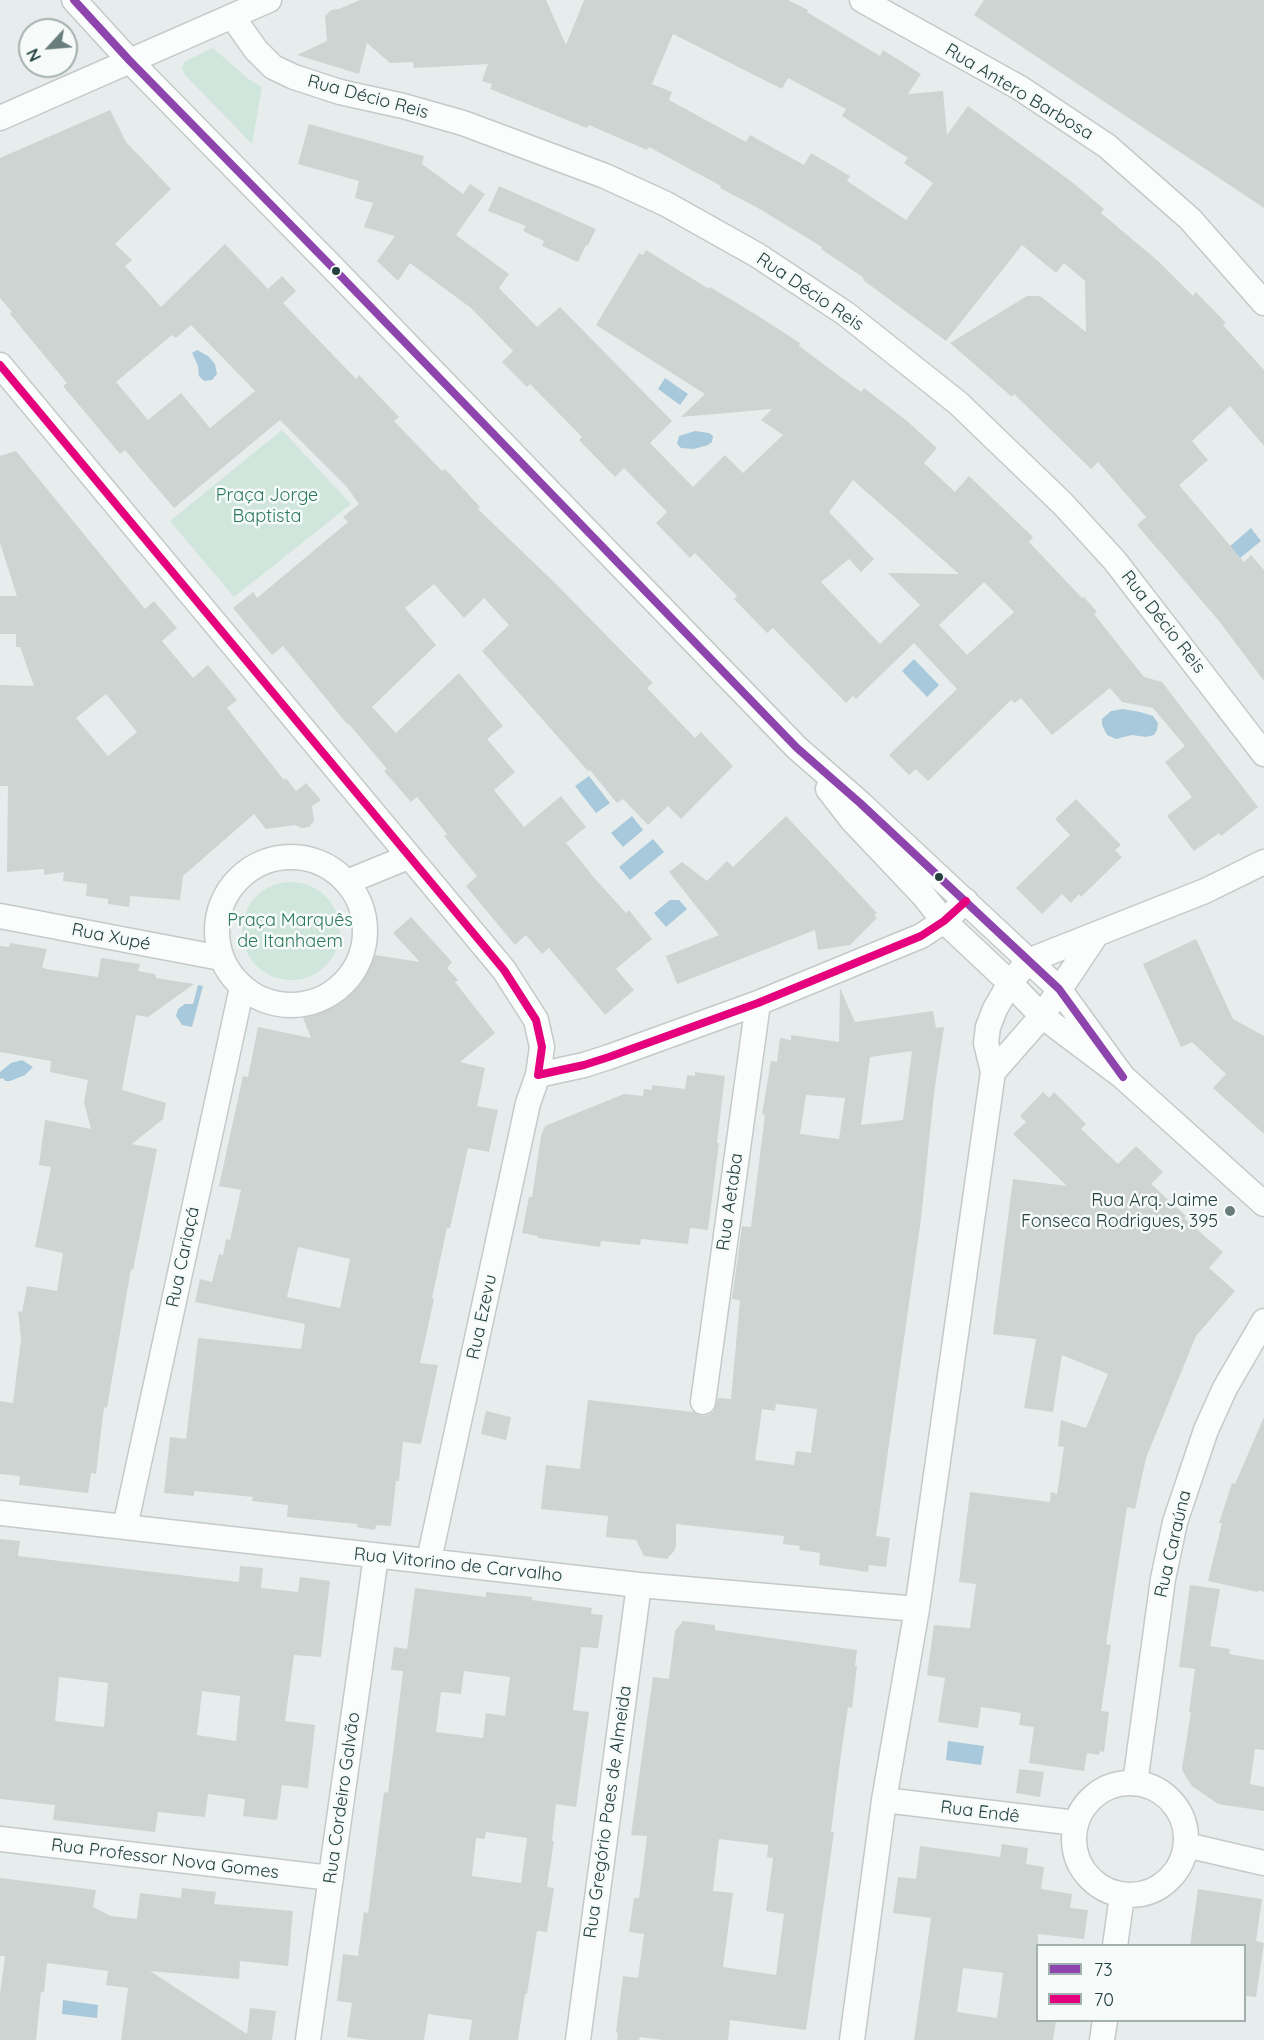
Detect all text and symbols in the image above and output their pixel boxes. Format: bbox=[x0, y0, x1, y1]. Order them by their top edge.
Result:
north arrow bbox=[18, 18, 78, 78]
street label: Rua Antero Barbosa bbox=[941, 39, 1097, 145]
text: N bbox=[22, 45, 45, 65]
street label: Rua Décio Reis bbox=[305, 70, 431, 124]
street label: Rua Décio Reis bbox=[752, 248, 868, 336]
unlabelled marker bbox=[330, 265, 342, 277]
park label: Praça Jorge Baptista bbox=[216, 485, 318, 528]
street label: Rua Décio Reis bbox=[1116, 566, 1210, 678]
unlabelled marker bbox=[933, 871, 945, 883]
park label: Praça Marquês de Itanhaem bbox=[227, 910, 353, 952]
street label: Rua Xupé bbox=[70, 919, 152, 955]
street label: Rua Aetaba bbox=[712, 1152, 748, 1252]
place label: Rua Arq. Jaime Fonseca Rodrigues, 395 bbox=[1021, 1190, 1218, 1232]
marker: Rua Arq. Jaime Fonseca Rodrigues, 395 bbox=[1223, 1204, 1237, 1218]
street label: Rua Cariaçá bbox=[162, 1205, 204, 1309]
street label: Rua Ezevu bbox=[462, 1272, 502, 1362]
street label: Rua Caraúna bbox=[1150, 1488, 1196, 1600]
street label: Rua Vitorino de Carvalho bbox=[353, 1543, 563, 1587]
street label: Rua Gregório Paes de Almeida bbox=[580, 1684, 636, 1940]
street label: Rua Cordeiro Galvão bbox=[319, 1711, 365, 1885]
street label: Rua Endê bbox=[939, 1796, 1021, 1828]
street label: Rua Professor Nova Gomes bbox=[50, 1834, 280, 1884]
legend bbox=[1036, 1944, 1246, 2022]
text: 73 bbox=[1094, 1958, 1113, 1981]
text: 70 bbox=[1094, 1988, 1114, 2011]

